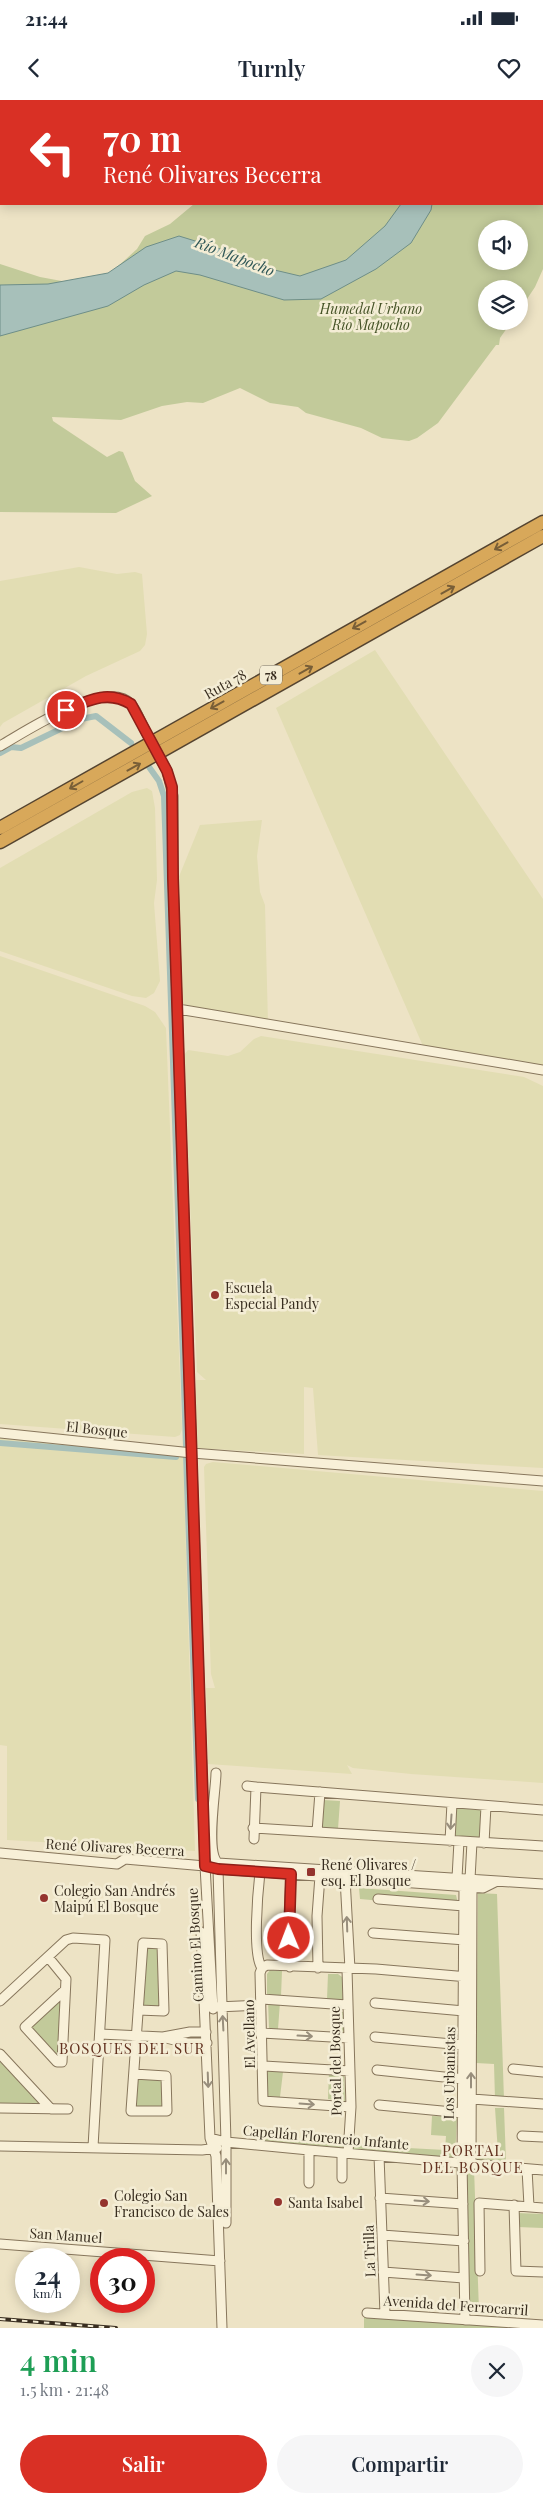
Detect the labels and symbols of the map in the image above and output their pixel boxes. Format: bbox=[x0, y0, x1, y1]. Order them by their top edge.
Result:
water label: Río Mapocho bbox=[191, 231, 278, 280]
park label: Humedal Urbano Río Mapocho bbox=[319, 299, 422, 334]
one-way arrow bbox=[494, 541, 508, 551]
one-way arrow bbox=[440, 584, 454, 594]
one-way arrow bbox=[352, 621, 366, 631]
one-way arrow bbox=[298, 664, 313, 674]
street label: Ruta 78 bbox=[201, 665, 249, 703]
road number: 78 bbox=[260, 666, 282, 684]
pin bbox=[45, 689, 87, 731]
one-way arrow bbox=[210, 700, 225, 710]
one-way arrow bbox=[126, 761, 141, 771]
one-way arrow bbox=[68, 780, 83, 790]
place label: Escuela Especial Pandy bbox=[225, 1278, 319, 1313]
marker: Escuela Especial Pandy bbox=[209, 1289, 221, 1301]
street label: El Bosque bbox=[65, 1416, 129, 1442]
one-way arrow bbox=[446, 1814, 456, 1830]
street label: René Olivares Becerra bbox=[45, 1834, 185, 1860]
place label: René Olivares / esq. El Bosque bbox=[321, 1855, 416, 1890]
marker: René Olivares / esq. El Bosque bbox=[305, 1866, 317, 1878]
place label: Colegio San Andrés Maipú El Bosque bbox=[54, 1881, 175, 1916]
street label: Camino El Bosque bbox=[183, 1887, 207, 2003]
marker: Colegio San Andrés Maipú El Bosque bbox=[38, 1892, 50, 1904]
position arrow bbox=[262, 1911, 314, 1963]
one-way arrow bbox=[342, 1916, 351, 1932]
street label: El Avellano bbox=[239, 1999, 259, 2069]
street label: Portal del Bosque bbox=[325, 2006, 345, 2116]
one-way arrow bbox=[218, 2016, 227, 2032]
street label: Los Urbanistas bbox=[439, 2026, 459, 2120]
one-way arrow bbox=[297, 2031, 313, 2040]
district label: BOSQUES DEL SUR bbox=[59, 2038, 205, 2058]
one-way arrow bbox=[204, 2072, 213, 2088]
one-way arrow bbox=[466, 2072, 476, 2088]
one-way arrow bbox=[299, 2100, 315, 2109]
street label: Capellán Florencio Infante bbox=[242, 2120, 410, 2154]
district label: PORTAL DEL BOSQUE bbox=[422, 2140, 524, 2177]
one-way arrow bbox=[221, 2158, 231, 2174]
place label: Colegio San Francisco de Sales bbox=[114, 2186, 229, 2221]
place label: Santa Isabel bbox=[288, 2193, 363, 2212]
marker: Santa Isabel bbox=[272, 2196, 284, 2208]
one-way arrow bbox=[413, 2196, 429, 2206]
marker: Colegio San Francisco de Sales bbox=[98, 2197, 110, 2209]
street label: San Manuel bbox=[29, 2223, 103, 2247]
street label: La Trilla bbox=[359, 2225, 379, 2277]
speed limit sign: 30 bbox=[90, 2248, 155, 2313]
one-way arrow bbox=[416, 2271, 432, 2280]
street label: Avenida del Ferrocarril bbox=[382, 2290, 529, 2320]

